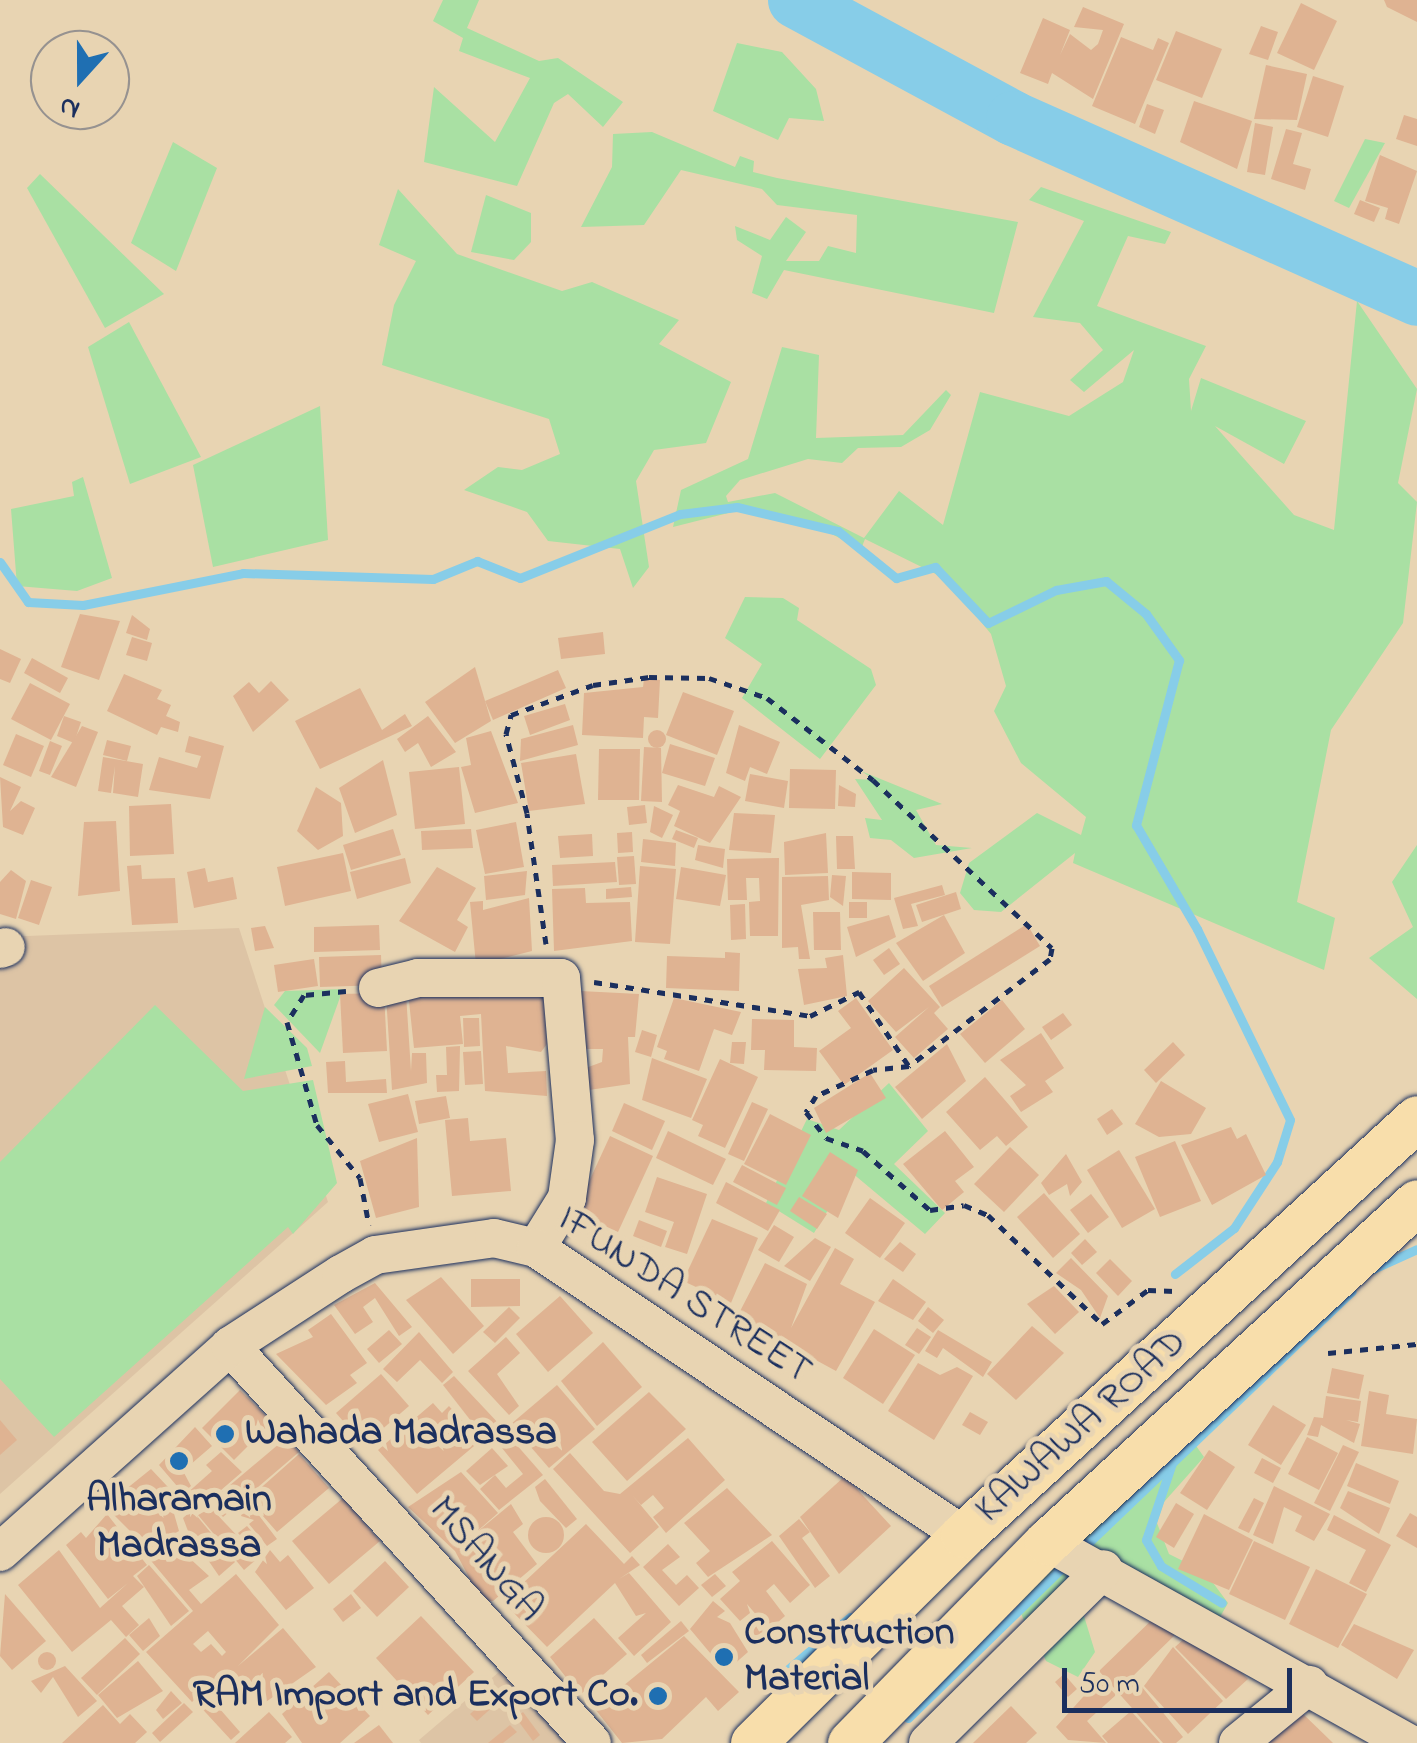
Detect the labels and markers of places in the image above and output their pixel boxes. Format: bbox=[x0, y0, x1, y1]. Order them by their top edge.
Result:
place label: Wahada Madrassa bbox=[245, 1410, 557, 1458]
marker: Wahada Madrassa bbox=[214, 1423, 236, 1445]
marker: Alharamain Madrassa bbox=[168, 1450, 190, 1472]
place label: Alharamain Madrassa bbox=[86, 1477, 272, 1571]
place label: Construction Material bbox=[744, 1610, 954, 1704]
marker: Construction Material bbox=[713, 1646, 735, 1668]
place label: RAM Import and Export Co. bbox=[193, 1672, 638, 1720]
marker: RAM Import and Export Co. bbox=[647, 1685, 669, 1707]

